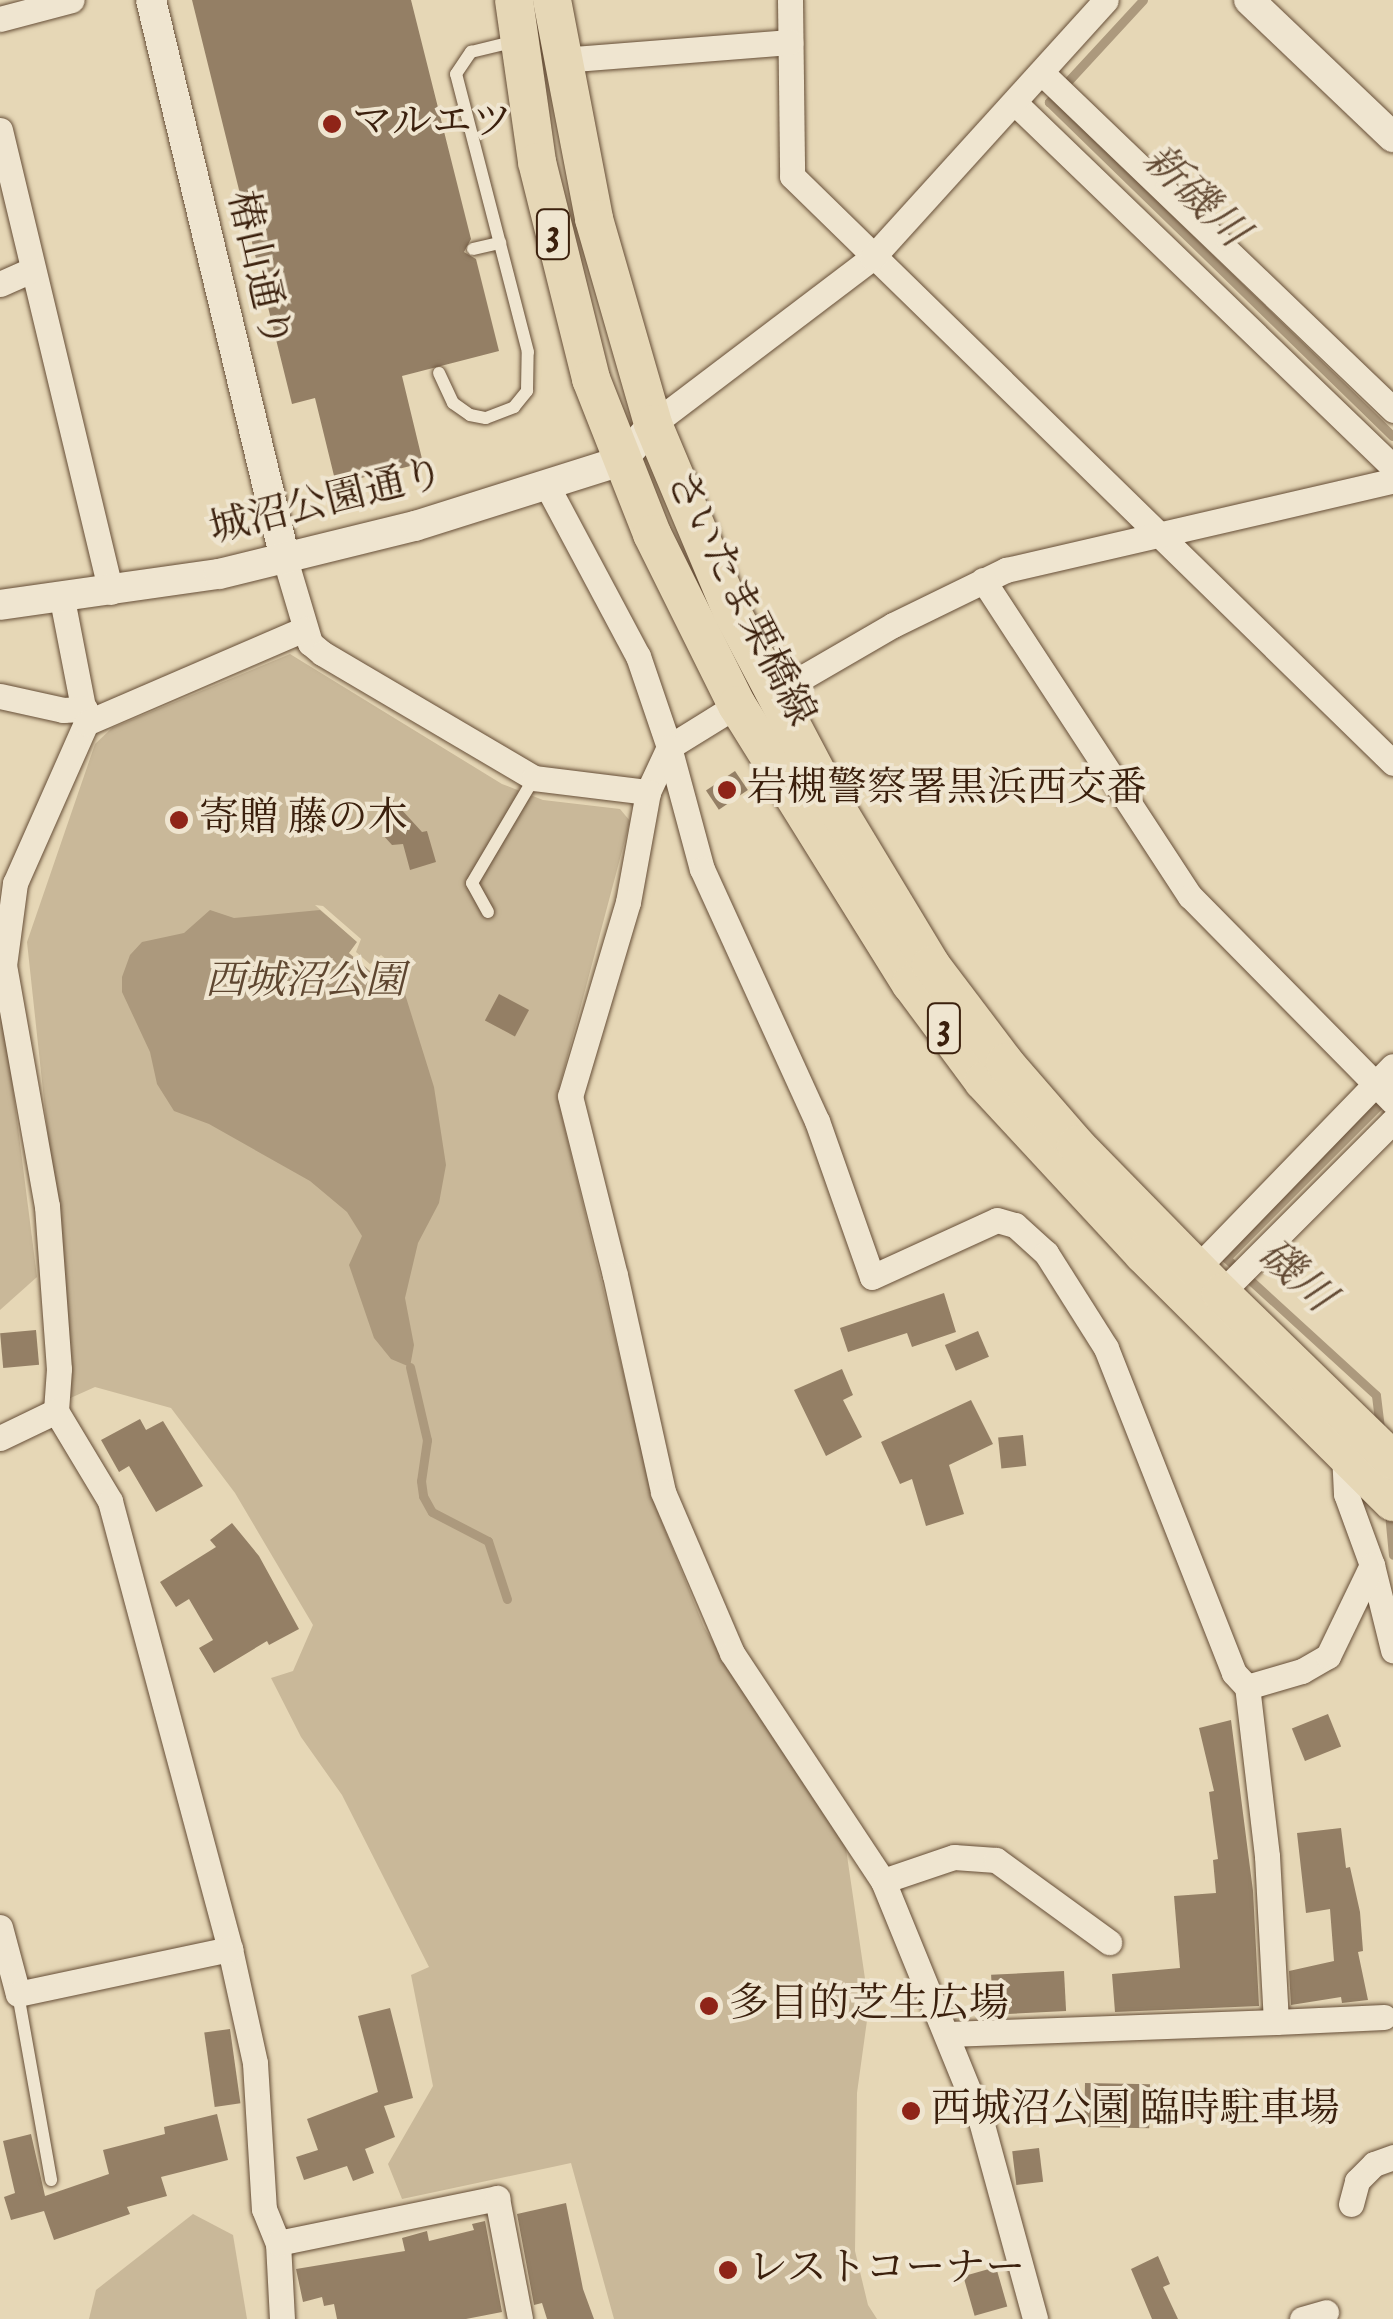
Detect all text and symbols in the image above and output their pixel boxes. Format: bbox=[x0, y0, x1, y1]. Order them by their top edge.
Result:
place label: マルエツ bbox=[352, 100, 512, 148]
marker: マルエツ bbox=[321, 113, 343, 135]
water label: 新磯川 bbox=[1131, 135, 1257, 259]
street label: 椿山通り bbox=[216, 187, 298, 353]
road number: 3 bbox=[536, 201, 570, 267]
street label: 城沼公園通り bbox=[205, 451, 449, 555]
street label: さいたま栗橋線 bbox=[654, 463, 824, 735]
place label: 岩槻警察署黒浜西交番 bbox=[747, 766, 1147, 814]
marker: 岩槻警察署黒浜西交番 bbox=[716, 779, 738, 801]
place label: 寄贈 藤の木 bbox=[199, 796, 408, 844]
marker: 寄贈 藤の木 bbox=[168, 809, 190, 831]
park label: 西城沼公園 bbox=[205, 959, 405, 1007]
road number: 3 bbox=[926, 995, 962, 1061]
water label: 磯川 bbox=[1247, 1230, 1343, 1324]
place label: 多目的芝生広場 bbox=[729, 1982, 1009, 2030]
marker: 多目的芝生広場 bbox=[698, 1995, 720, 2017]
place label: 西城沼公園 臨時駐車場 bbox=[931, 2087, 1340, 2135]
marker: 西城沼公園 臨時駐車場 bbox=[900, 2100, 922, 2122]
place label: レストコーナー bbox=[748, 2246, 1028, 2294]
marker: レストコーナー bbox=[717, 2259, 739, 2281]

